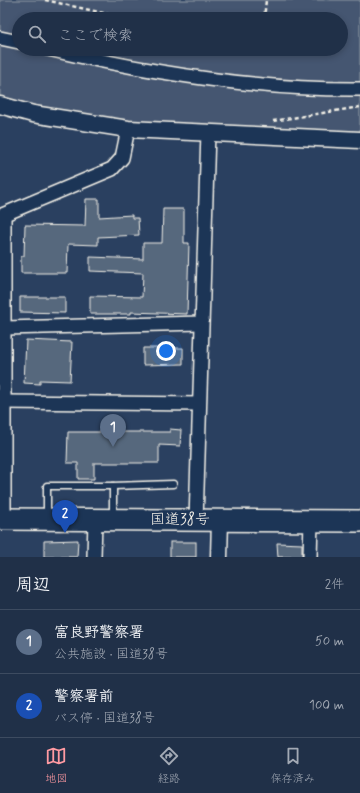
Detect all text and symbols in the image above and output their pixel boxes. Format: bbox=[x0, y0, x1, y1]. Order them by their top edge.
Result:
search box bbox=[12, 12, 348, 56]
icon: search bbox=[26, 23, 48, 45]
text: ここで検索 bbox=[58, 26, 133, 46]
your location bbox=[156, 341, 176, 361]
pin: 1 bbox=[100, 414, 126, 447]
pin: 2 bbox=[52, 500, 78, 533]
street label: 国道38号 bbox=[150, 510, 210, 530]
text: 周辺 bbox=[16, 574, 50, 596]
text: 2件 bbox=[325, 576, 344, 593]
text: 富良野警察署 bbox=[54, 623, 144, 643]
text: 1 bbox=[26, 633, 32, 650]
text: 50 m bbox=[315, 633, 344, 650]
text: 公共施設 · 国道38号 bbox=[54, 646, 168, 663]
text: 警察署前 bbox=[54, 687, 114, 707]
text: 2 bbox=[26, 697, 32, 714]
text: 100 m bbox=[309, 697, 344, 714]
text: バス停 · 国道38号 bbox=[54, 710, 155, 727]
tab: 地図 bbox=[45, 745, 67, 786]
tab: 経路 bbox=[158, 745, 180, 786]
tab: 保存済み bbox=[271, 745, 315, 786]

